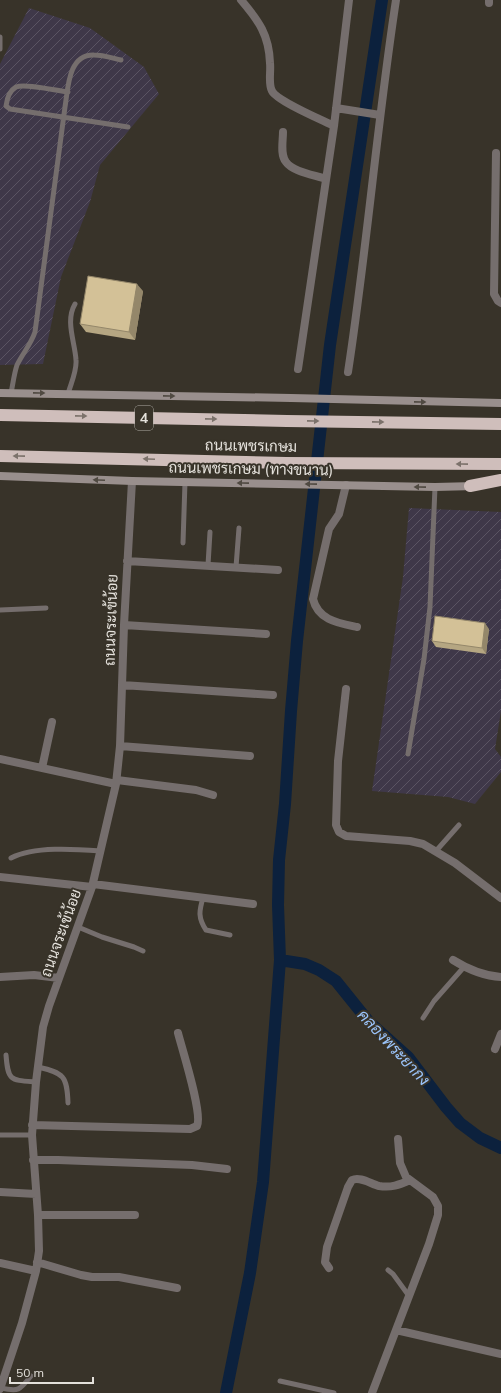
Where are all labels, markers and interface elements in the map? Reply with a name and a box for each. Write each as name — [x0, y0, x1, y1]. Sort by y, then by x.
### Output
one-way arrow — [33, 390, 46, 396]
one-way arrow — [163, 393, 176, 399]
one-way arrow — [414, 398, 426, 405]
road number: 4 — [135, 406, 153, 430]
one-way arrow — [75, 413, 87, 420]
one-way arrow — [205, 416, 217, 423]
one-way arrow — [307, 418, 319, 425]
one-way arrow — [372, 419, 385, 425]
street label: ถนนเพชรเกษม — [205, 435, 297, 456]
one-way arrow — [12, 453, 25, 459]
one-way arrow — [142, 456, 155, 462]
street label: ถนนเพชรเกษม (ทางขนาน) — [168, 458, 334, 479]
one-way arrow — [455, 461, 468, 467]
one-way arrow — [93, 476, 105, 483]
one-way arrow — [236, 480, 249, 486]
one-way arrow — [304, 481, 317, 487]
one-way arrow — [413, 484, 426, 490]
street label: ถนนจระเข้น้อย — [99, 574, 122, 666]
street label: ถนนจระเข้น้อย — [36, 886, 85, 979]
water label: คลองพระยากง — [354, 1005, 434, 1089]
scale bar — [10, 1359, 93, 1385]
text: 50 m — [16, 1365, 44, 1380]

